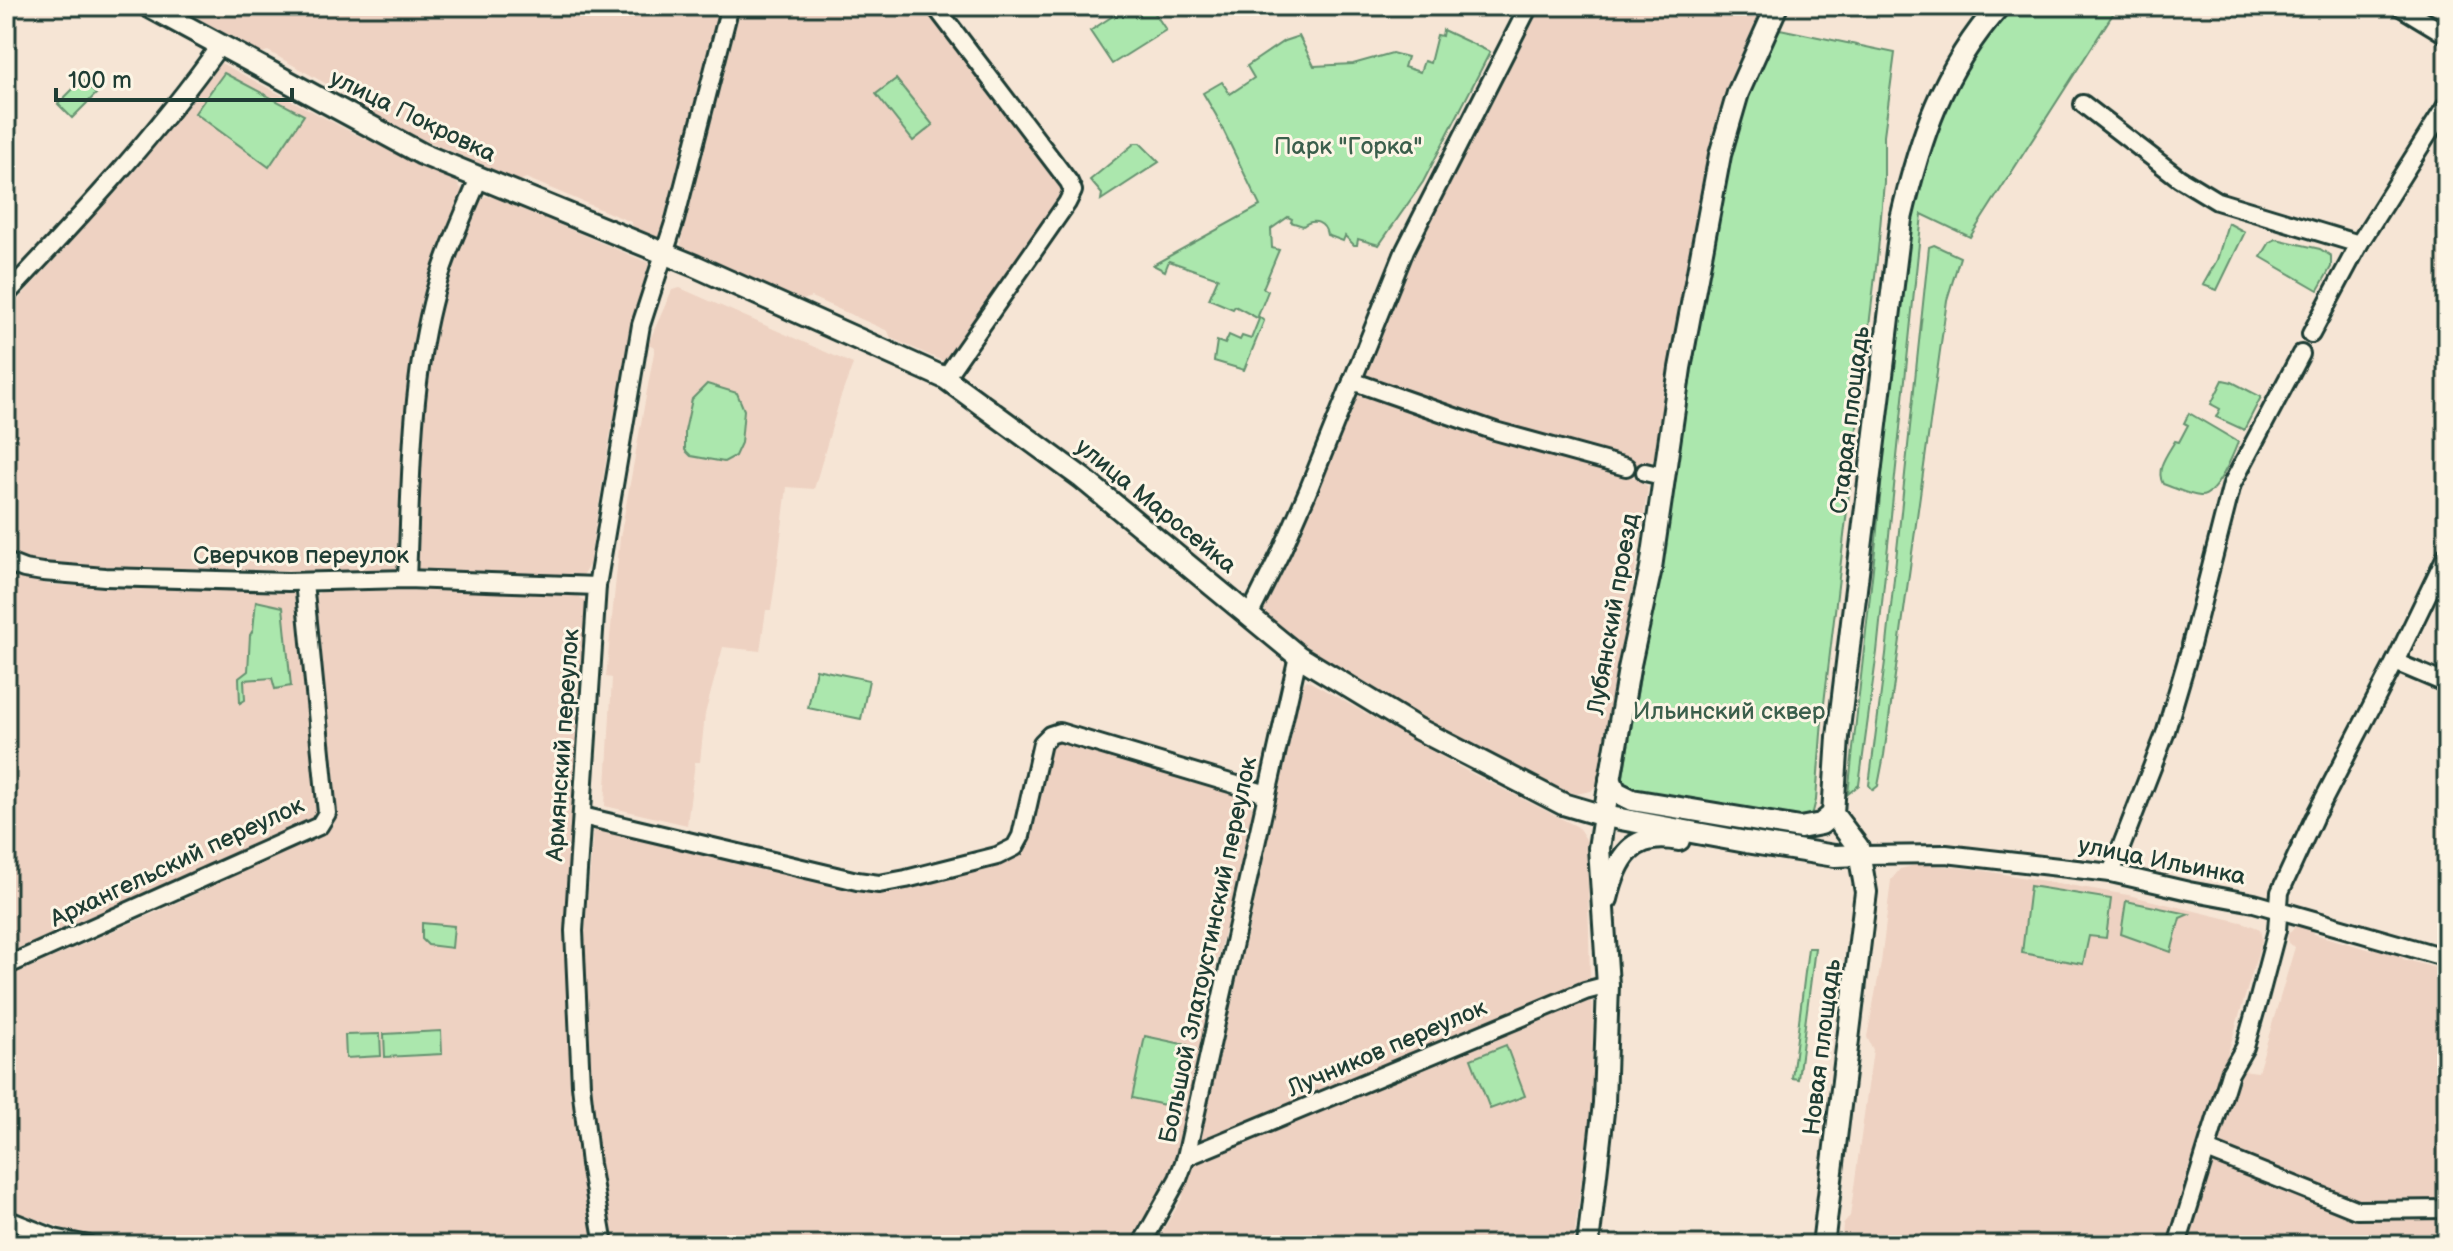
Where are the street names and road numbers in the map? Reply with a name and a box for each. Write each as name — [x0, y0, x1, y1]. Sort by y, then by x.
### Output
street label: улица Покровка — [325, 63, 501, 169]
street label: Старая площадь — [1824, 324, 1876, 516]
street label: улица Маросейка — [1070, 432, 1242, 580]
street label: Лубянский проезд — [1581, 511, 1645, 718]
street label: Сверчков переулок — [193, 541, 409, 570]
street label: Армянский переулок — [540, 628, 586, 863]
street label: Большой Златоустинский переулок — [1153, 754, 1263, 1146]
street label: Архангельский переулок — [45, 790, 309, 934]
street label: улица Ильинка — [2076, 831, 2248, 891]
street label: Новая площадь — [1797, 957, 1847, 1137]
street label: Лучников переулок — [1282, 993, 1491, 1104]

